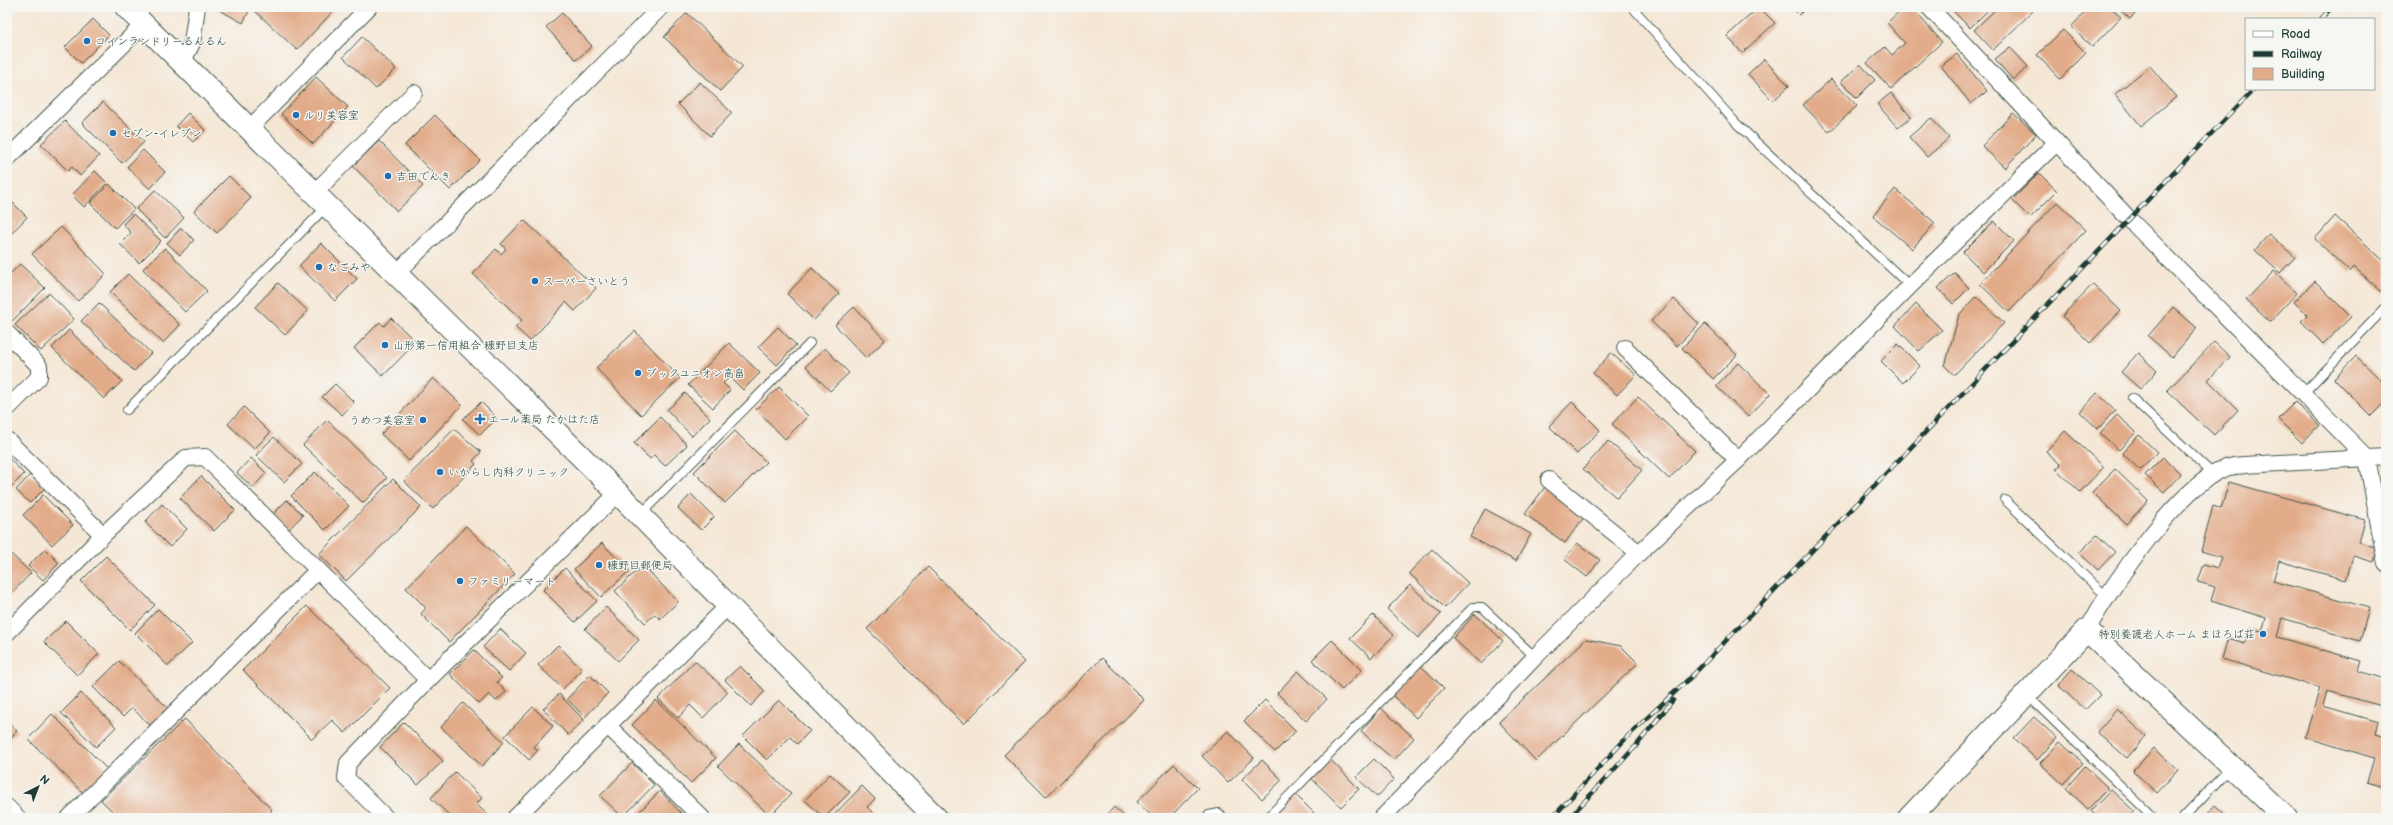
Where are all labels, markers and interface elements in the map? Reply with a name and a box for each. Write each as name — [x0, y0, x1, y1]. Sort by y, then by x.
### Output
legend — [2245, 18, 2375, 90]
text: Road — [2281, 27, 2310, 42]
place label: コインランドリーるんるん — [95, 35, 227, 48]
marker: コインランドリーるんるん — [82, 36, 92, 46]
text: Railway — [2281, 47, 2323, 62]
text: Building — [2281, 67, 2325, 82]
place label: ルリ美容室 — [304, 109, 359, 122]
marker: ルリ美容室 — [291, 110, 301, 120]
place label: セブン-イレブン — [121, 127, 202, 140]
marker: セブン-イレブン — [108, 128, 118, 138]
place label: 吉田でんき — [396, 170, 451, 183]
marker: 吉田でんき — [383, 171, 393, 181]
place label: なごみや — [327, 261, 371, 274]
marker: なごみや — [314, 262, 324, 272]
place label: スーパーさいとう — [543, 275, 630, 288]
marker: スーパーさいとう — [530, 276, 540, 286]
place label: 山形第一信用組合 糠野目支店 — [393, 339, 539, 352]
marker: 山形第一信用組合 糠野目支店 — [380, 340, 390, 350]
place label: ブックユニオン高畠 — [646, 367, 745, 380]
marker: ブックユニオン高畠 — [633, 368, 643, 378]
place label: エール薬局 たかはた店 — [488, 413, 600, 426]
place label: うめつ美容室 — [349, 414, 415, 427]
marker: エール薬局 たかはた店 — [475, 414, 485, 424]
marker: うめつ美容室 — [418, 415, 428, 425]
place label: いからし内科クリニック — [448, 466, 569, 479]
marker: いからし内科クリニック — [435, 467, 445, 477]
place label: 糠野目郵便局 — [607, 559, 673, 572]
marker: 糠野目郵便局 — [594, 560, 604, 570]
place label: ファミリーマート — [468, 575, 556, 588]
marker: ファミリーマート — [455, 576, 465, 586]
place label: 特別養護老人ホーム まほろば荘 — [2098, 628, 2255, 641]
marker: 特別養護老人ホーム まほろば荘 — [2258, 629, 2268, 639]
north arrow — [18, 767, 58, 807]
text: N — [37, 772, 52, 788]

